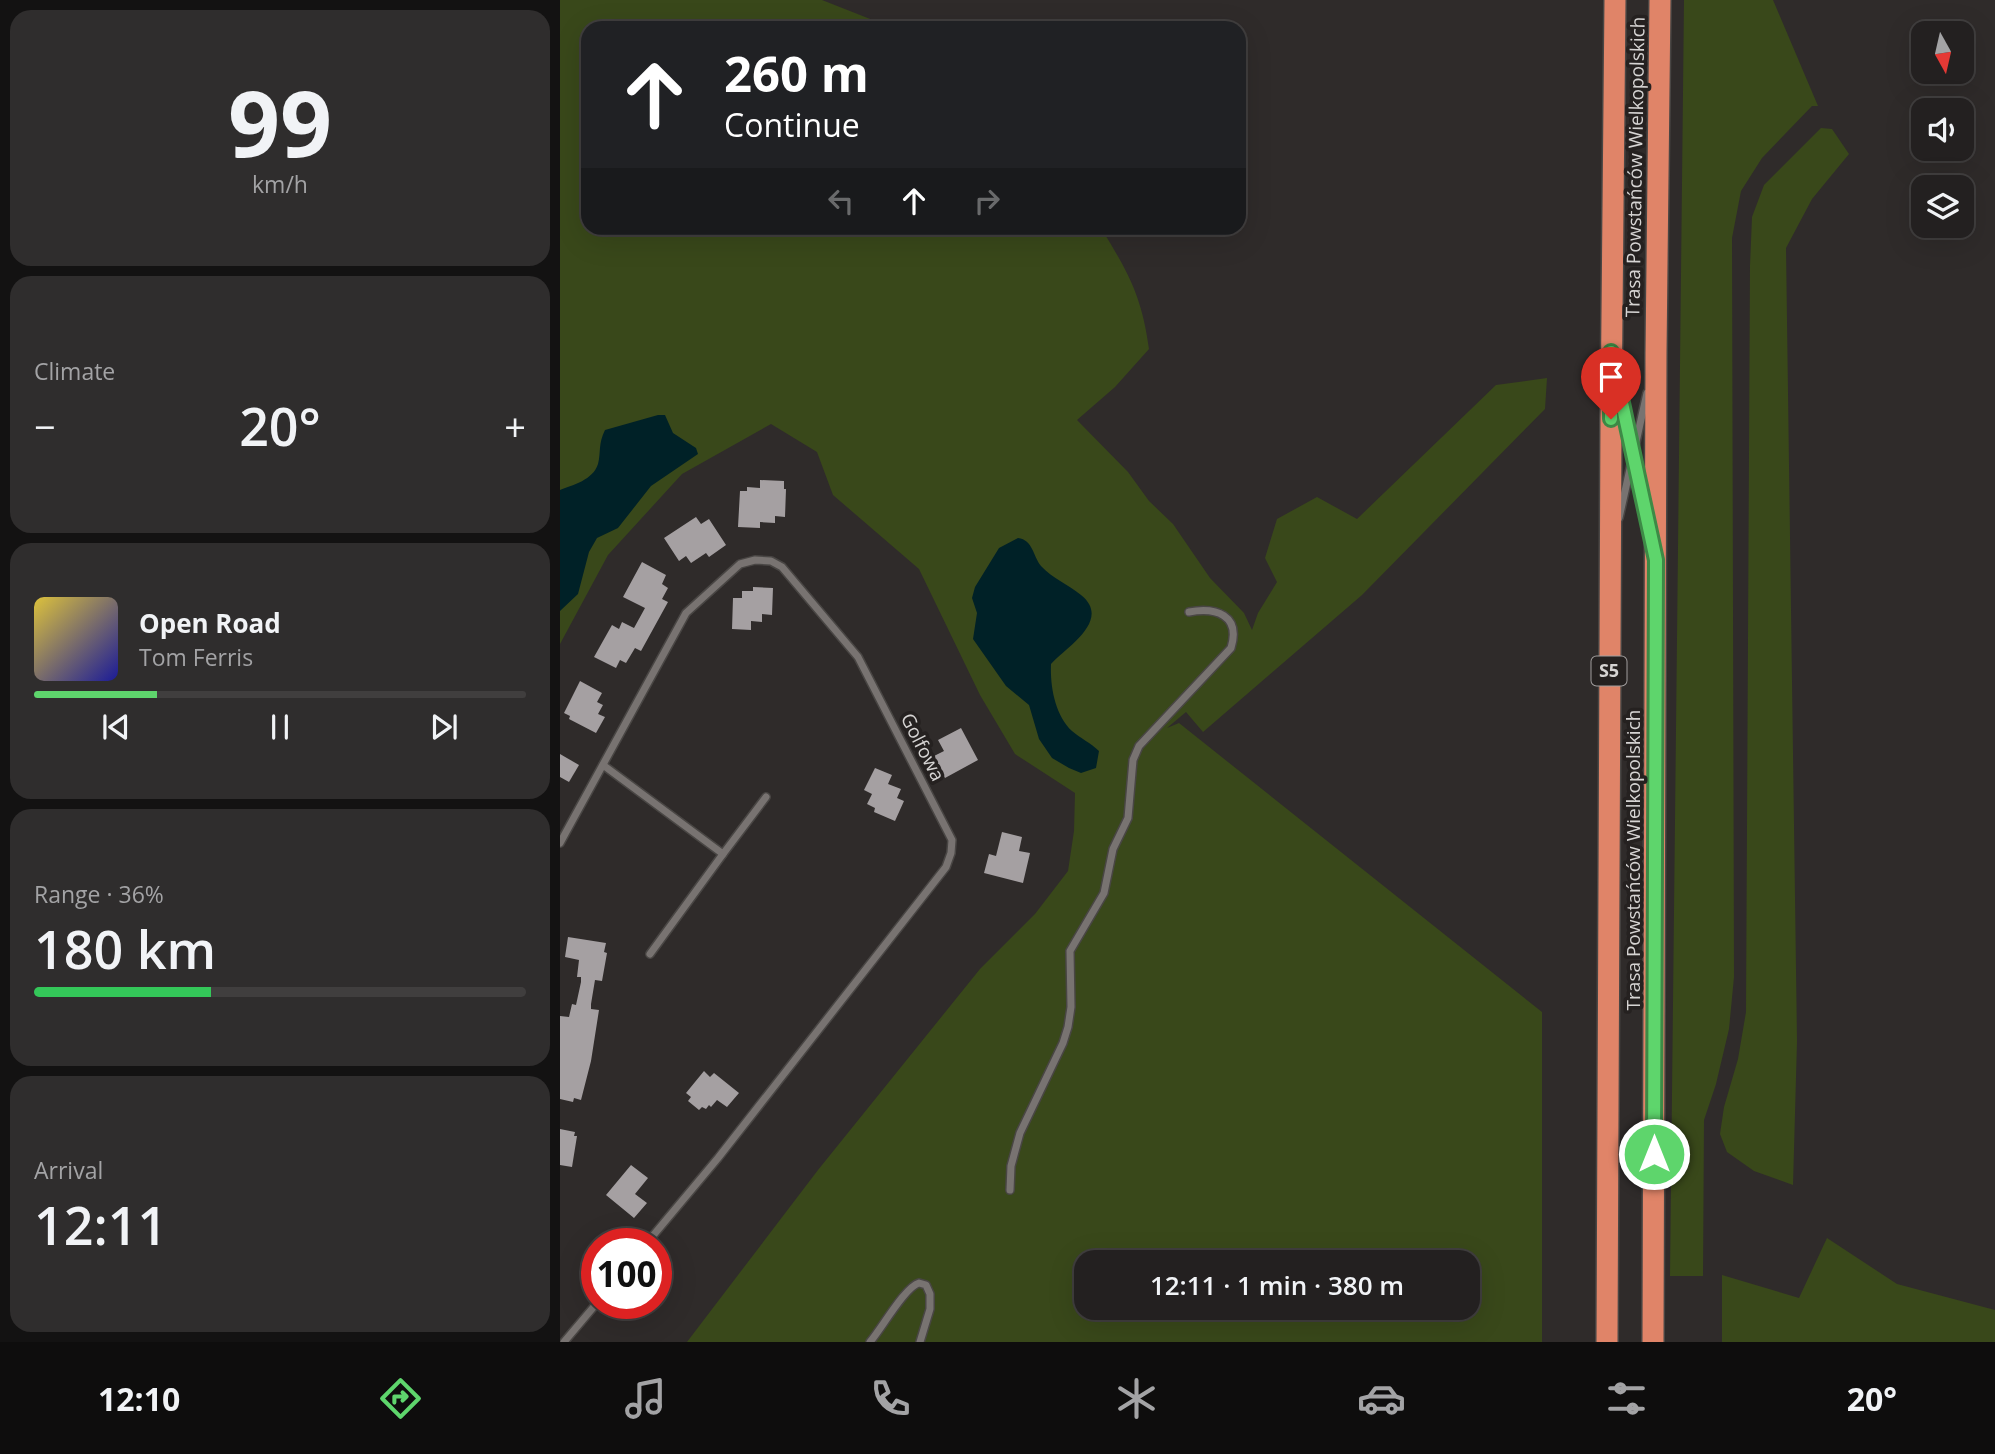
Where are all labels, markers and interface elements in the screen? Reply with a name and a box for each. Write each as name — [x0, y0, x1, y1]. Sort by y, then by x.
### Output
street label: Trasa Powstańców Wielkopolskich — [1619, 16, 1651, 318]
north arrow — [1911, 21, 1974, 84]
map controls — [1911, 21, 1974, 238]
text: 260 m — [724, 40, 869, 106]
icon: ahead — [609, 49, 700, 140]
text: 99 — [228, 60, 332, 184]
button: sound — [1911, 98, 1974, 161]
text: Continue — [724, 103, 860, 146]
text: km/h — [252, 168, 308, 200]
button: layers — [1911, 175, 1974, 238]
icon: left — [822, 182, 860, 220]
icon: ahead — [895, 182, 933, 220]
icon: right — [968, 182, 1006, 220]
pin — [1581, 347, 1641, 419]
text: Climate — [34, 355, 115, 387]
icon: arrive — [1592, 358, 1630, 396]
text: 20° — [239, 390, 321, 461]
text: − — [34, 400, 56, 452]
text: + — [504, 400, 526, 452]
text: Open Road — [139, 605, 281, 641]
text: Tom Ferris — [139, 641, 253, 673]
road number: S5 — [1592, 656, 1626, 686]
icon: previous — [97, 708, 135, 746]
icon: pause — [261, 708, 299, 746]
icon: next — [425, 708, 463, 746]
street label: Golfowa — [895, 709, 951, 785]
street label: Trasa Powstańców Wielkopolskich — [1620, 710, 1646, 1010]
text: Range · 36% — [34, 878, 164, 910]
text: 180 km — [34, 913, 216, 984]
position arrow — [1617, 1117, 1691, 1191]
text: Arrival — [34, 1154, 103, 1186]
text: 12:11 — [34, 1189, 167, 1260]
speed limit sign: 100 — [581, 1228, 672, 1319]
text: 12:11 · 1 min · 380 m — [1150, 1267, 1404, 1303]
icon: directions — [376, 1374, 425, 1423]
icon: music — [621, 1374, 670, 1423]
icon: phone — [866, 1374, 915, 1423]
icon: climate — [1112, 1374, 1161, 1423]
icon: car — [1357, 1374, 1406, 1423]
icon: filters — [1602, 1374, 1651, 1423]
text: 12:10 — [98, 1377, 180, 1420]
text: 20° — [1847, 1377, 1897, 1420]

